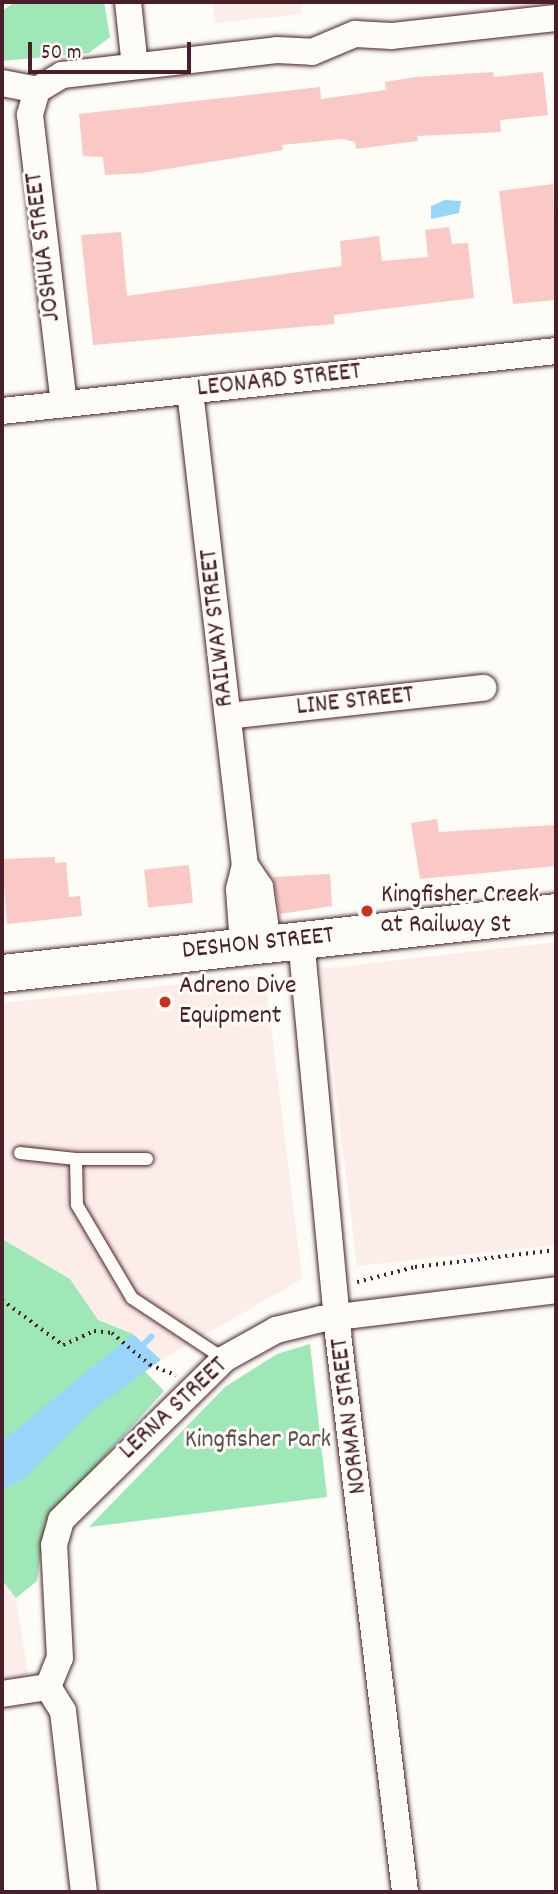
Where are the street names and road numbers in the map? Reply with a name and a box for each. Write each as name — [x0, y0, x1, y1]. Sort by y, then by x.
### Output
street label: JOSHUA STREET — [19, 170, 69, 324]
street label: LEONARD STREET — [195, 357, 363, 405]
street label: RAILWAY STREET — [194, 547, 242, 709]
street label: LINE STREET — [295, 680, 415, 724]
street label: DESHON STREET — [181, 921, 335, 967]
street label: NORMAN STREET — [325, 1336, 375, 1496]
street label: LERNA STREET — [113, 1351, 235, 1467]

